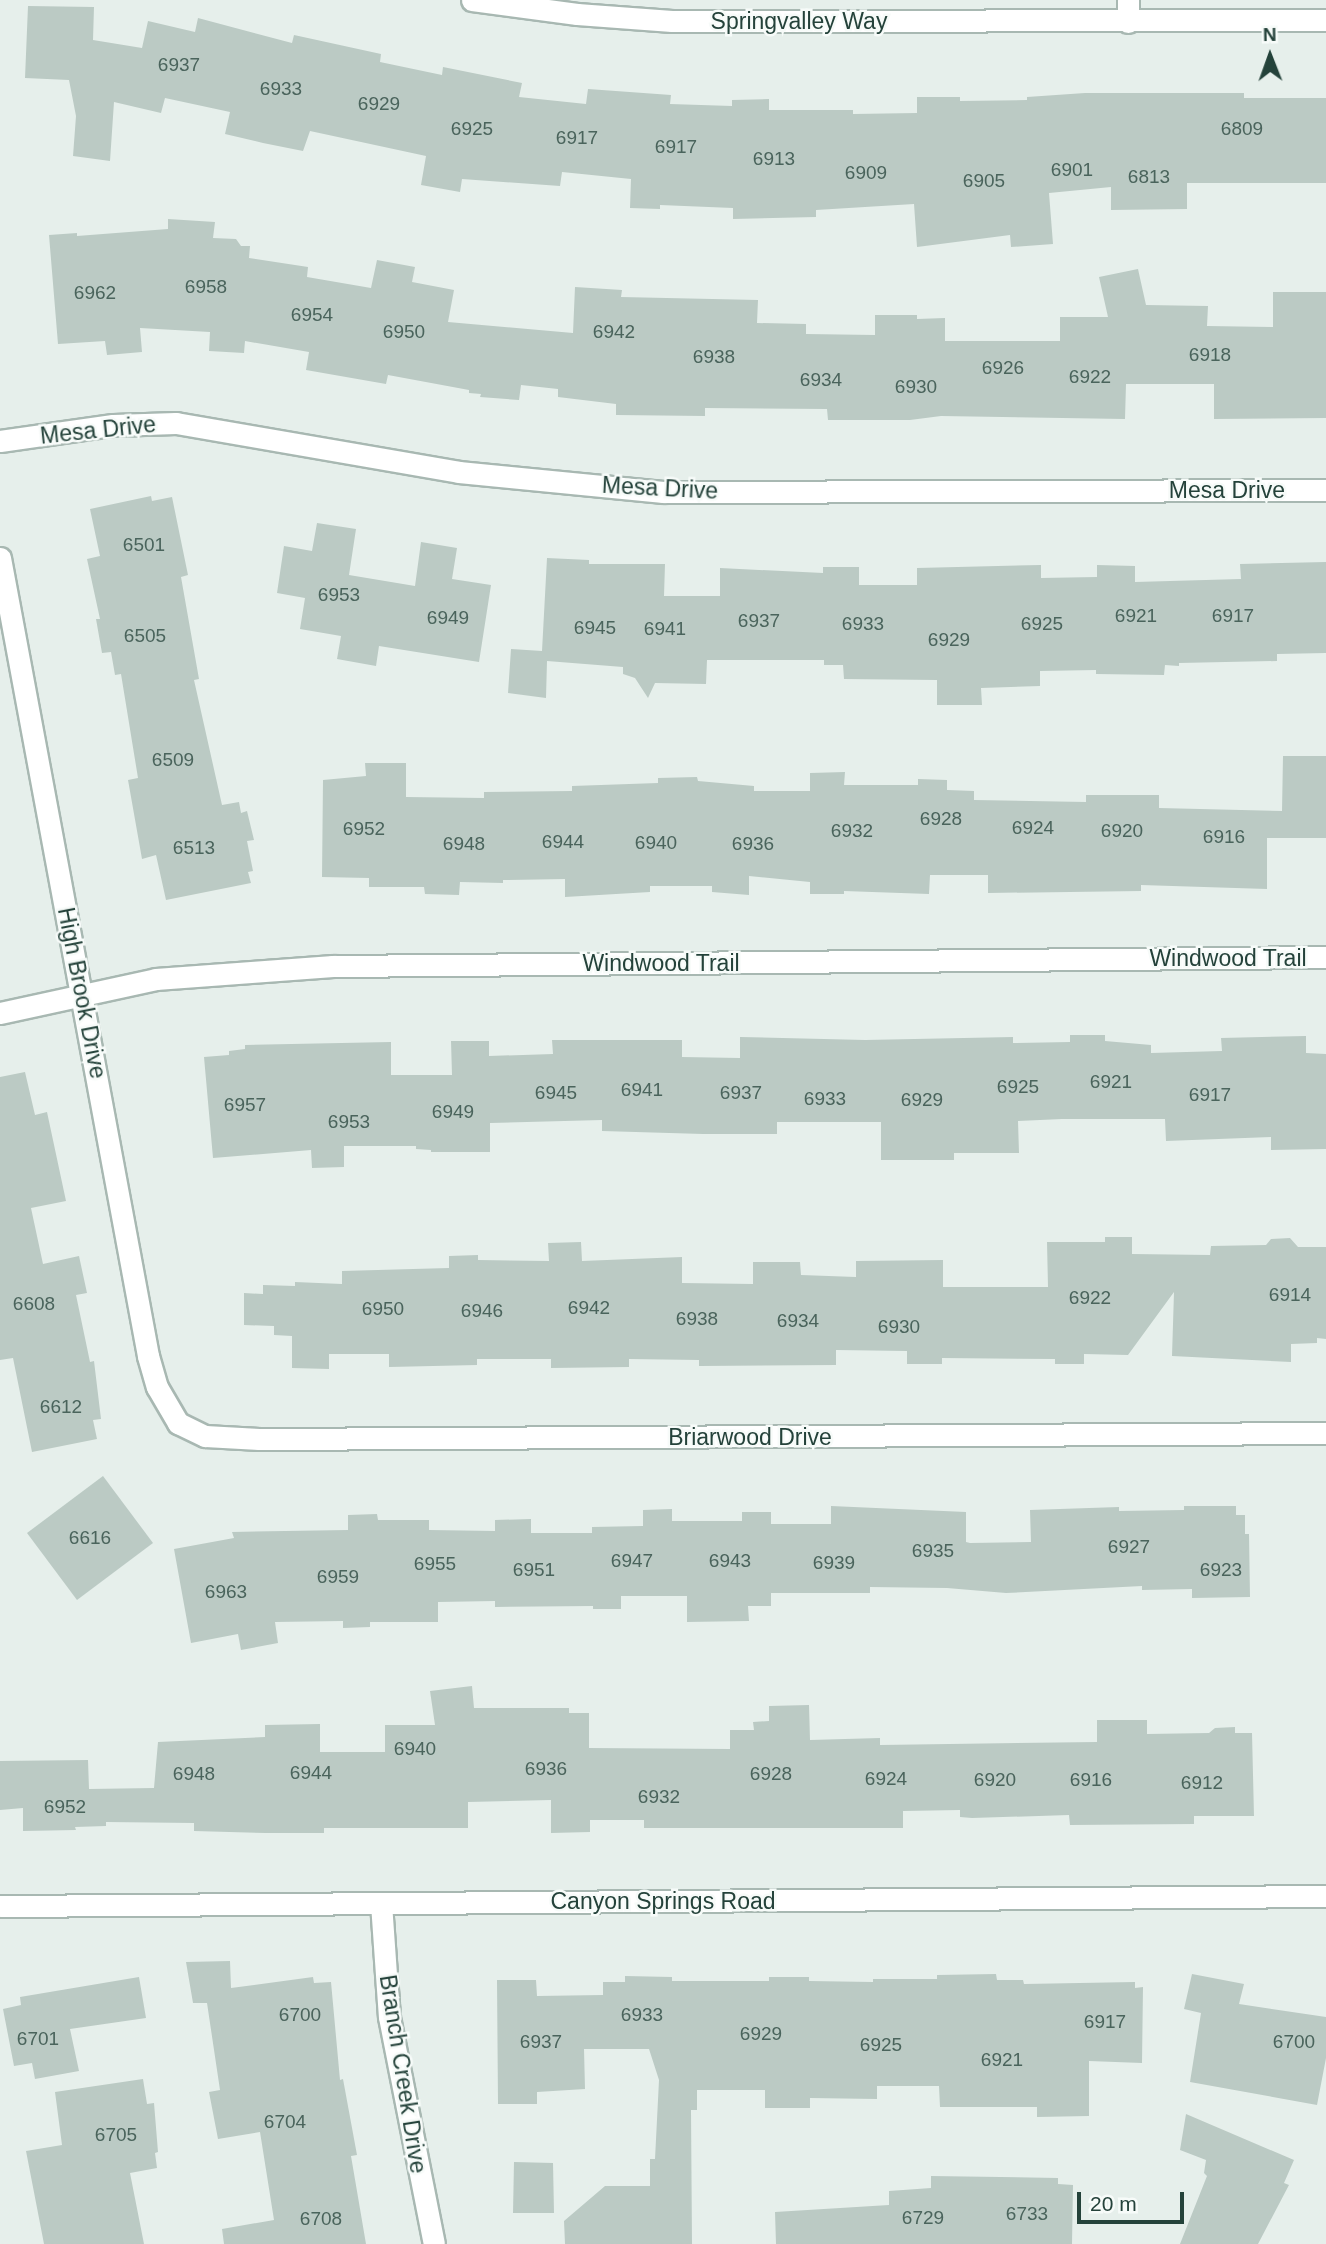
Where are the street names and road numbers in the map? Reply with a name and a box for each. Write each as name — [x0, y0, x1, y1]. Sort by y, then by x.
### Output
street label: Springvalley Way — [711, 7, 887, 35]
street label: Mesa Drive — [39, 410, 157, 450]
street label: Mesa Drive — [601, 471, 719, 505]
street label: Mesa Drive — [1169, 476, 1285, 504]
street label: High Brook Drive — [52, 905, 112, 1081]
street label: Windwood Trail — [1149, 944, 1307, 972]
street label: Windwood Trail — [582, 949, 740, 977]
street label: Briarwood Drive — [668, 1423, 832, 1451]
street label: Canyon Springs Road — [550, 1887, 776, 1915]
street label: Branch Creek Drive — [374, 1973, 432, 2175]

